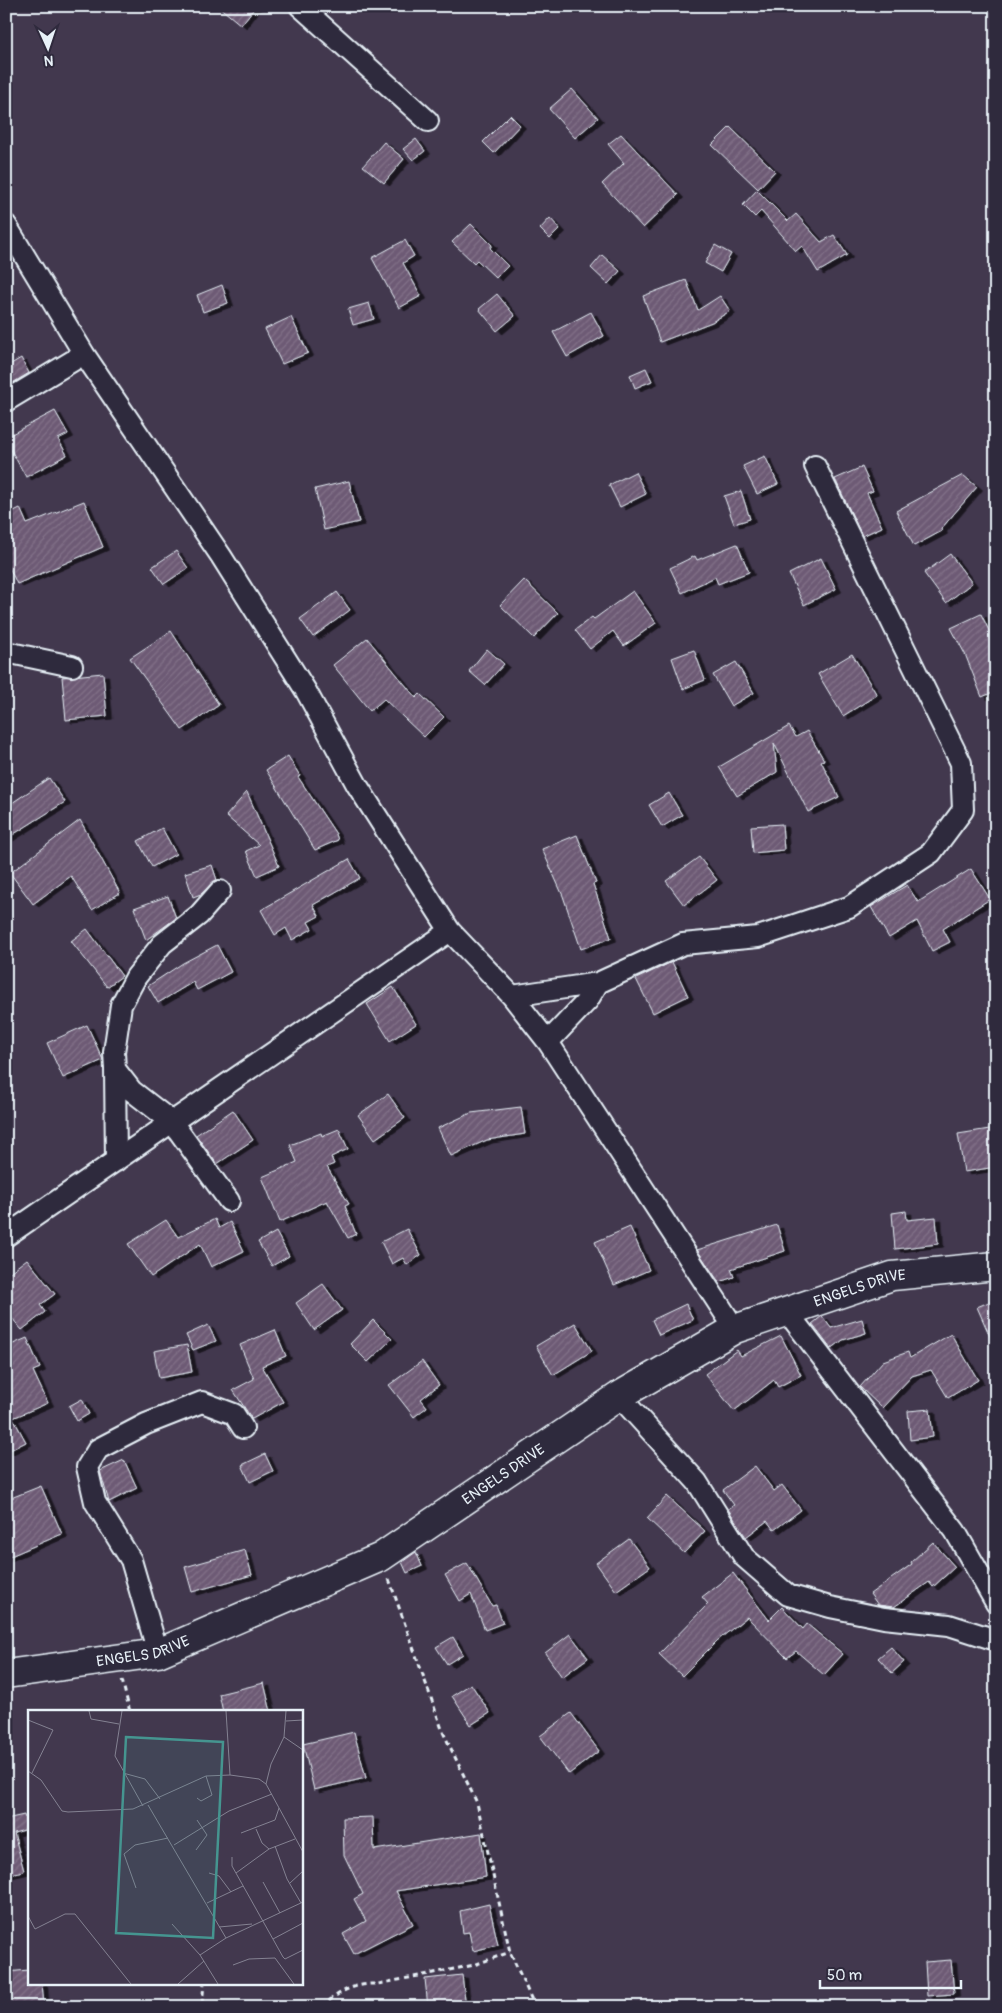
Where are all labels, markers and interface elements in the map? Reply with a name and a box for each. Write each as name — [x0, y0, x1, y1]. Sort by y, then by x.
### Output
north arrow — [22, 22, 72, 72]
text: N — [43, 52, 54, 69]
street label: ENGELS DRIVE — [811, 1266, 907, 1312]
street label: ENGELS DRIVE — [459, 1440, 549, 1509]
street label: ENGELS DRIVE — [95, 1631, 193, 1671]
inset map — [28, 1710, 302, 1986]
scale bar — [820, 1958, 961, 1990]
text: 50 m — [827, 1966, 862, 1985]

